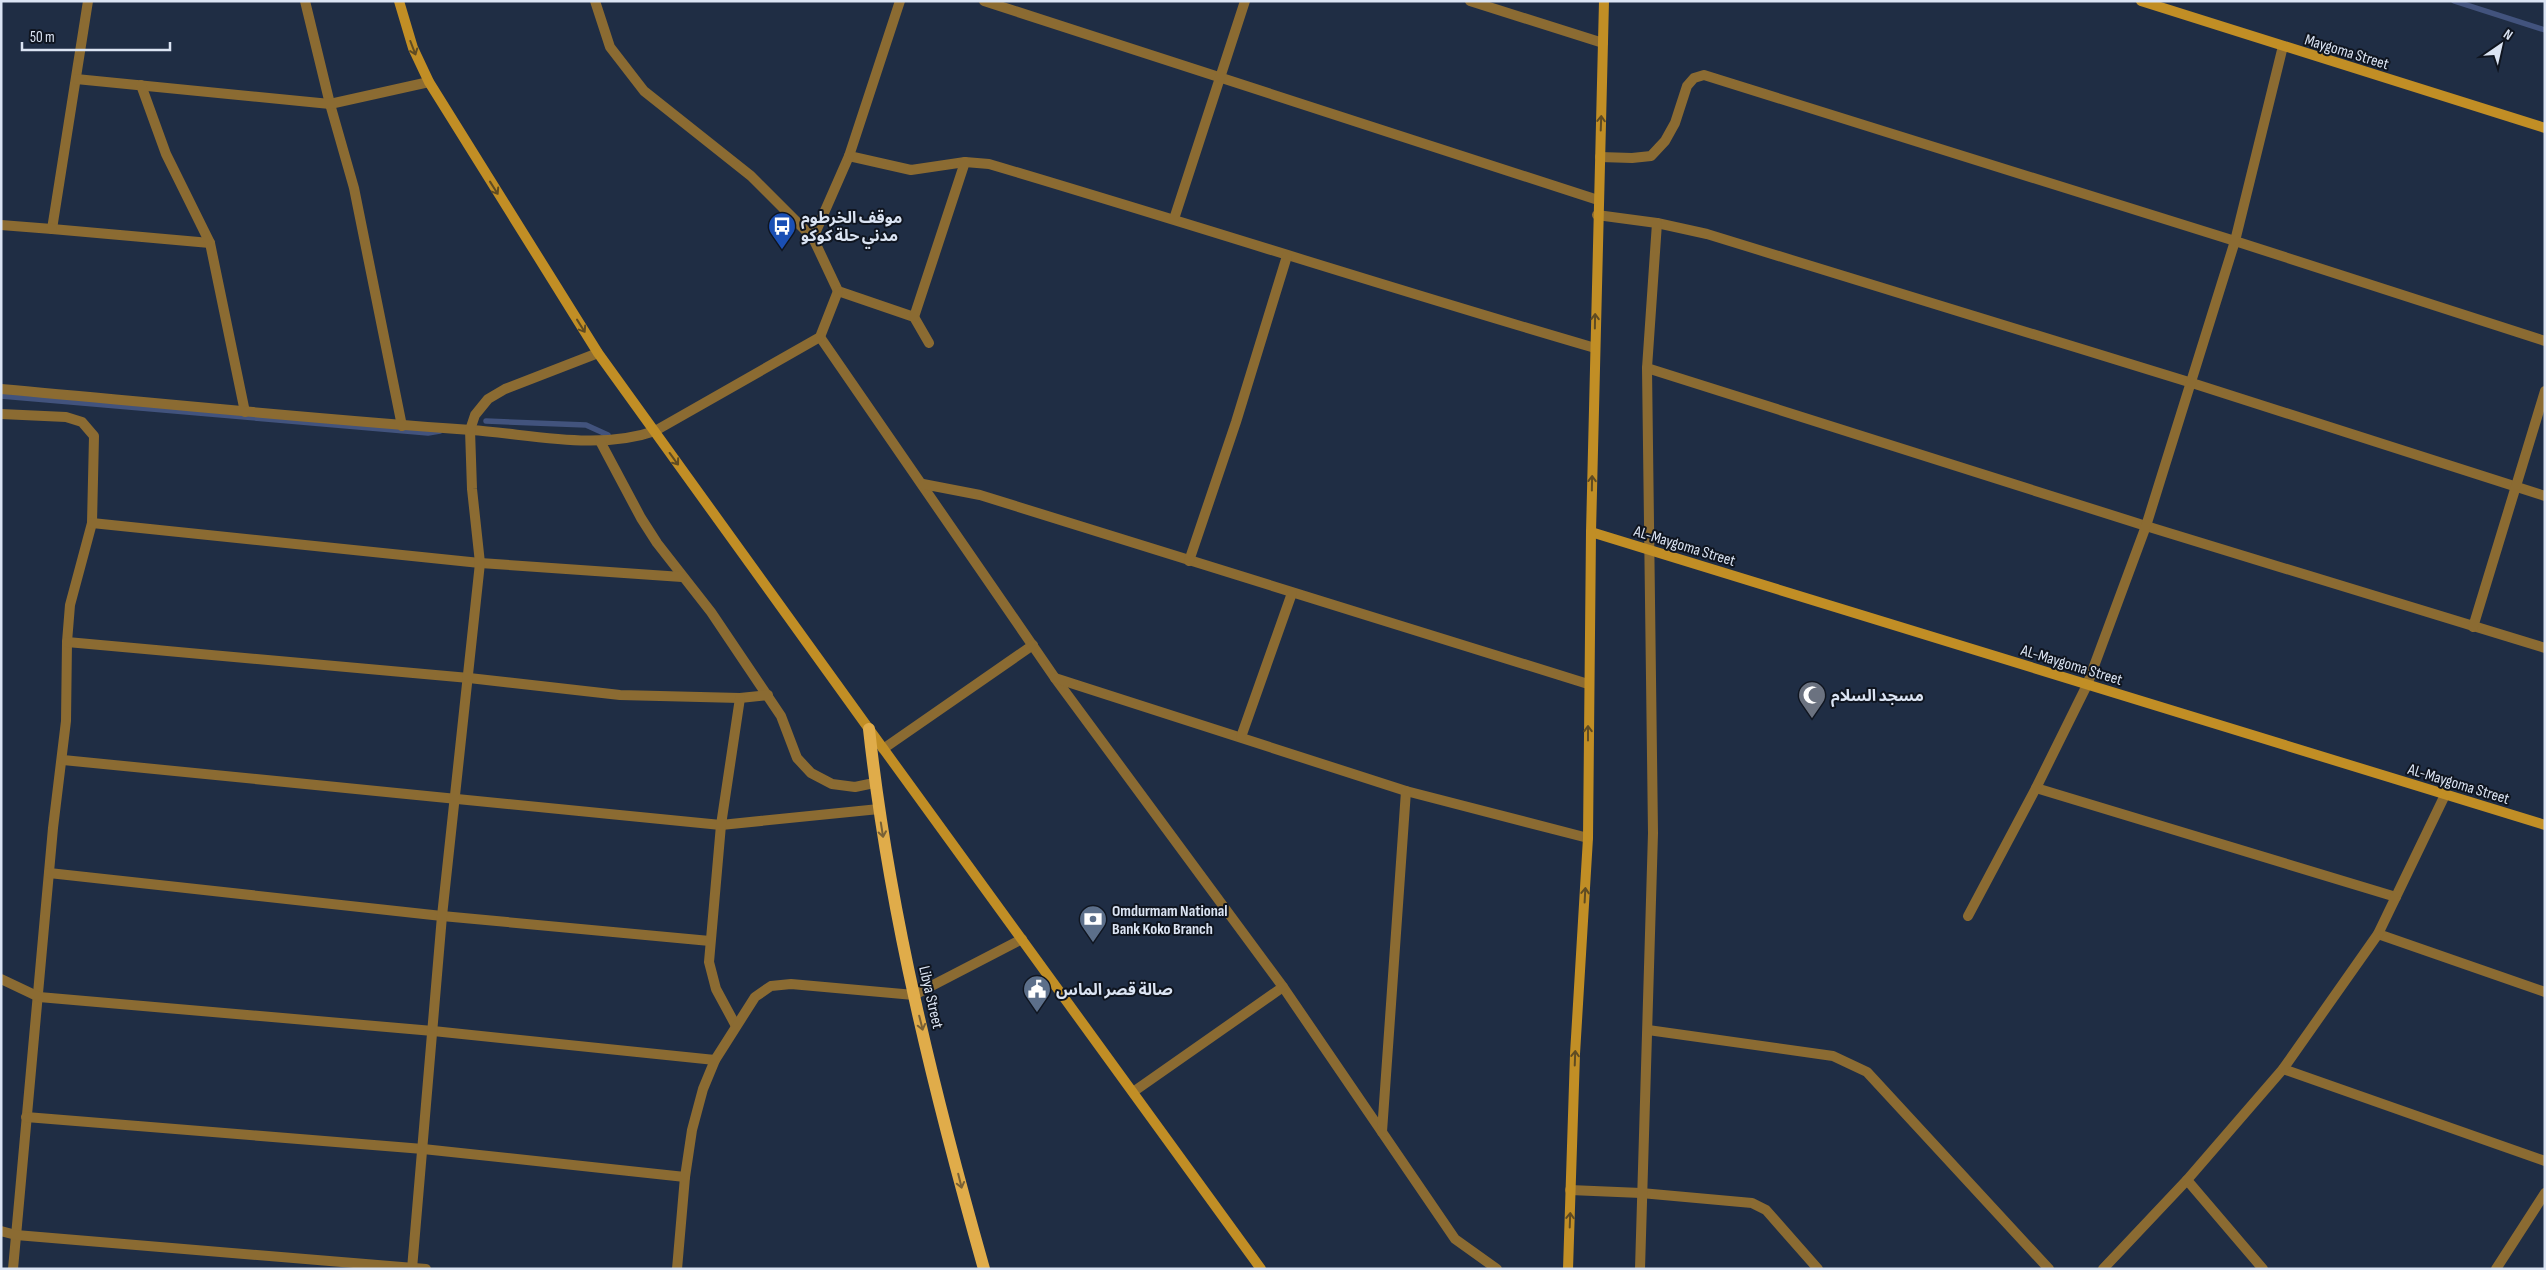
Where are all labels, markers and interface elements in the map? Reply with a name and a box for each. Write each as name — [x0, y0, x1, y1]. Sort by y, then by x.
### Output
scale bar — [22, 20, 170, 52]
north arrow — [2476, 20, 2526, 70]
text: N — [2500, 25, 2516, 44]
text: 50 m — [30, 28, 55, 47]
street label: Maygoma Street — [2302, 31, 2391, 74]
one-way arrow — [409, 40, 418, 55]
one-way arrow — [1596, 116, 1605, 132]
one-way arrow — [490, 181, 500, 195]
place label: موقف الخرطوم مدني حلة كوكو — [801, 209, 902, 249]
bus stop icon: موقف الخرطوم مدني حلة كوكو — [767, 211, 797, 250]
one-way arrow — [1590, 313, 1600, 329]
one-way arrow — [576, 318, 586, 332]
one-way arrow — [669, 452, 679, 466]
one-way arrow — [1587, 475, 1597, 492]
street label: AL-Maygoma Street — [1631, 522, 1738, 571]
street label: AL-Maygoma Street — [2018, 641, 2125, 690]
mosque icon: مسجد السلام — [1797, 680, 1827, 719]
place label: مسجد السلام — [1831, 687, 1924, 707]
one-way arrow — [1583, 725, 1593, 742]
street label: AL-Maygoma Street — [2405, 760, 2512, 809]
one-way arrow — [877, 821, 887, 837]
one-way arrow — [1580, 888, 1589, 904]
place label: Omdurmam National Bank Koko Branch — [1112, 902, 1228, 939]
bank icon: Omdurmam National Bank Koko Branch — [1078, 904, 1108, 943]
street label: Libya Street — [914, 964, 947, 1031]
public building icon: صالة قصر الماس — [1022, 974, 1052, 1013]
place label: صالة قصر الماس — [1056, 981, 1173, 1000]
one-way arrow — [917, 1015, 926, 1031]
one-way arrow — [1571, 1050, 1580, 1066]
one-way arrow — [956, 1173, 965, 1189]
one-way arrow — [1565, 1212, 1574, 1228]

